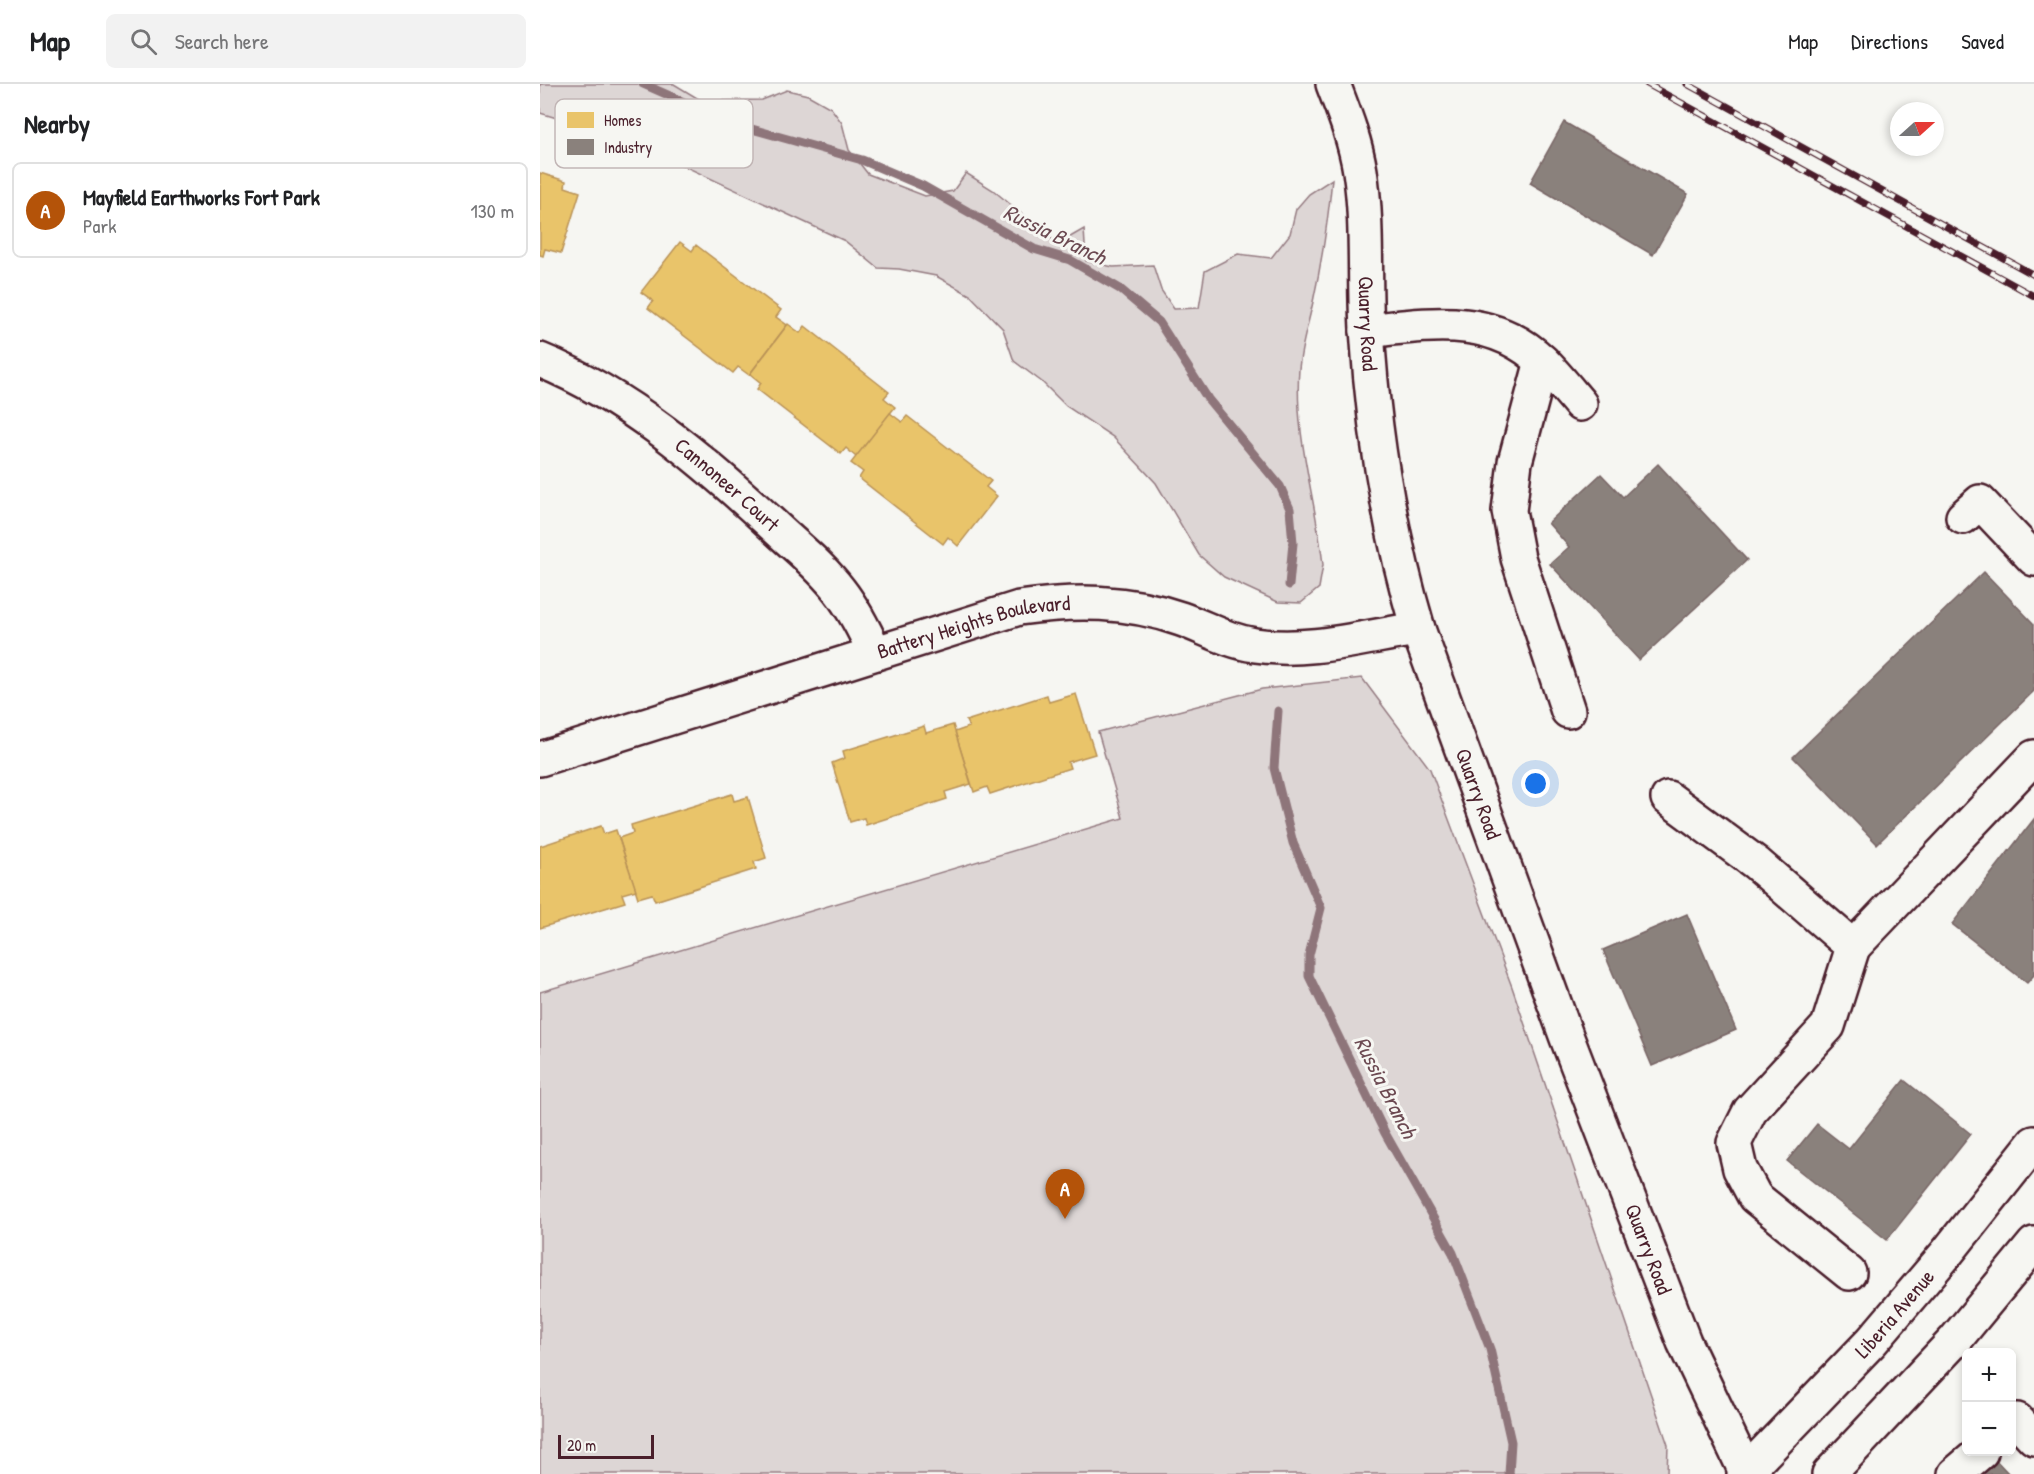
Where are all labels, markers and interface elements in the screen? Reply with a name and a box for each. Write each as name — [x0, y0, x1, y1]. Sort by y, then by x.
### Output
search box — [106, 14, 526, 68]
text: Map — [30, 22, 70, 60]
icon: search — [127, 25, 160, 58]
text: Search here — [175, 26, 269, 56]
text: Map — [1788, 27, 1818, 56]
text: Directions — [1851, 27, 1928, 56]
text: Saved — [1961, 27, 2004, 56]
legend — [555, 99, 753, 168]
north arrow — [1890, 102, 1944, 156]
text: Nearby — [24, 106, 90, 141]
text: Homes — [604, 109, 641, 131]
text: Industry — [604, 136, 652, 158]
text: Mayfield Earthworks Fort Park — [83, 182, 320, 212]
water label: Russia Branch — [999, 196, 1113, 272]
text: A — [41, 197, 50, 224]
text: 130 m — [471, 197, 514, 224]
text: Park — [83, 212, 116, 239]
street label: Quarry Road — [1352, 276, 1385, 372]
street label: Cannoneer Court — [669, 431, 787, 539]
street label: Battery Heights Boulevard — [873, 588, 1071, 666]
street label: Quarry Road — [1449, 744, 1508, 843]
your location — [1521, 769, 1550, 798]
water label: Russia Branch — [1348, 1031, 1425, 1145]
pin: A — [1046, 1170, 1084, 1219]
street label: Quarry Road — [1618, 1200, 1679, 1298]
street label: Liberia Avenue — [1848, 1263, 1941, 1364]
map controls — [1962, 1348, 2016, 1456]
button: + — [1962, 1348, 2016, 1402]
button: − — [1962, 1402, 2016, 1456]
scale bar — [558, 1432, 654, 1460]
text: 20 m — [567, 1434, 596, 1456]

